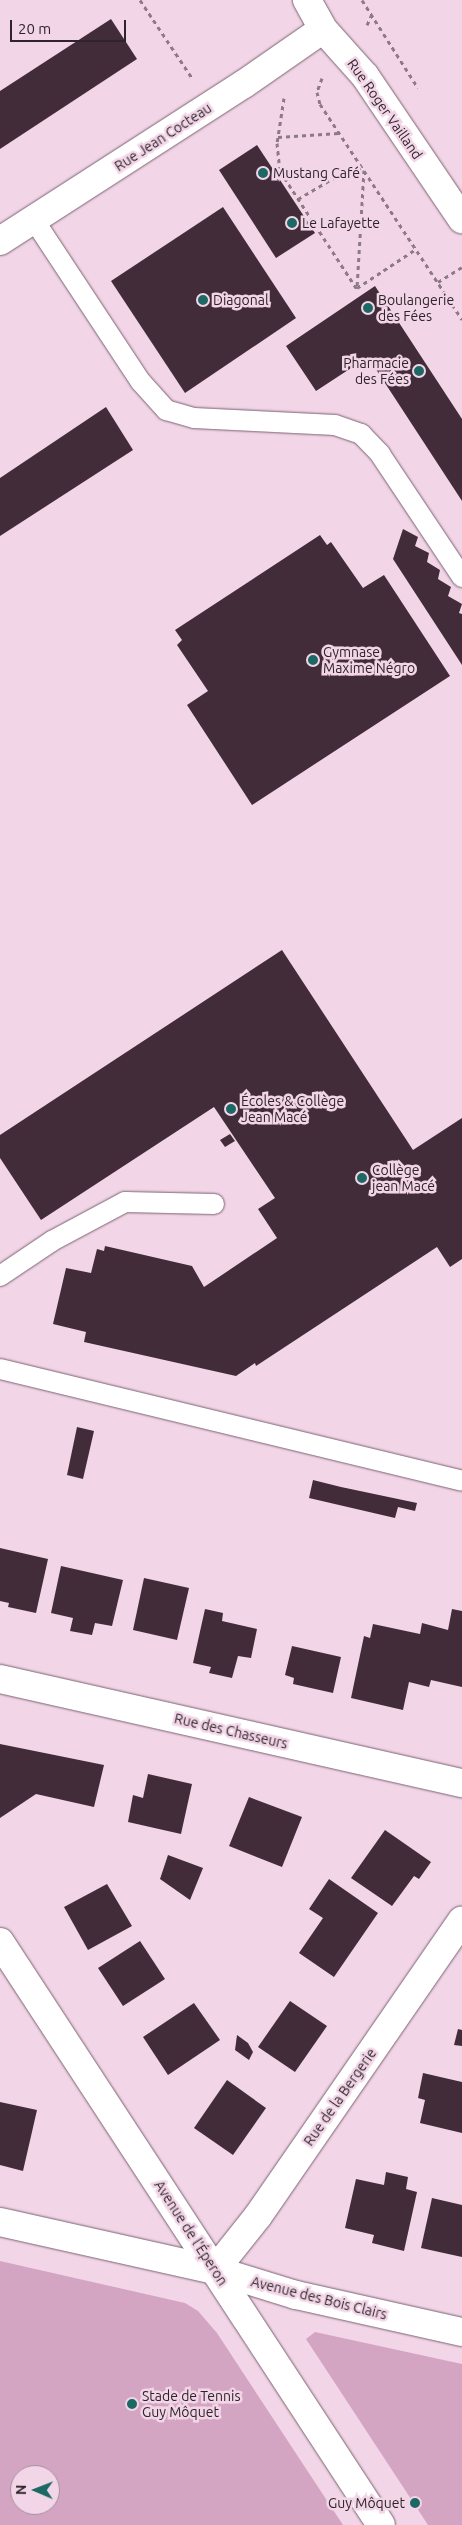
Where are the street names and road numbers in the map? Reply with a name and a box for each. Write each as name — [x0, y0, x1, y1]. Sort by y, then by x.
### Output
street label: Rue Roger Vailland — [344, 56, 426, 162]
street label: Rue Jean Cocteau — [111, 99, 215, 175]
street label: Rue des Chasseurs — [173, 1710, 289, 1752]
street label: Rue de la Bergerie — [300, 2045, 380, 2149]
street label: Avenue de l'Éperon — [151, 2177, 231, 2289]
street label: Avenue des Bois Clairs — [249, 2273, 389, 2323]

